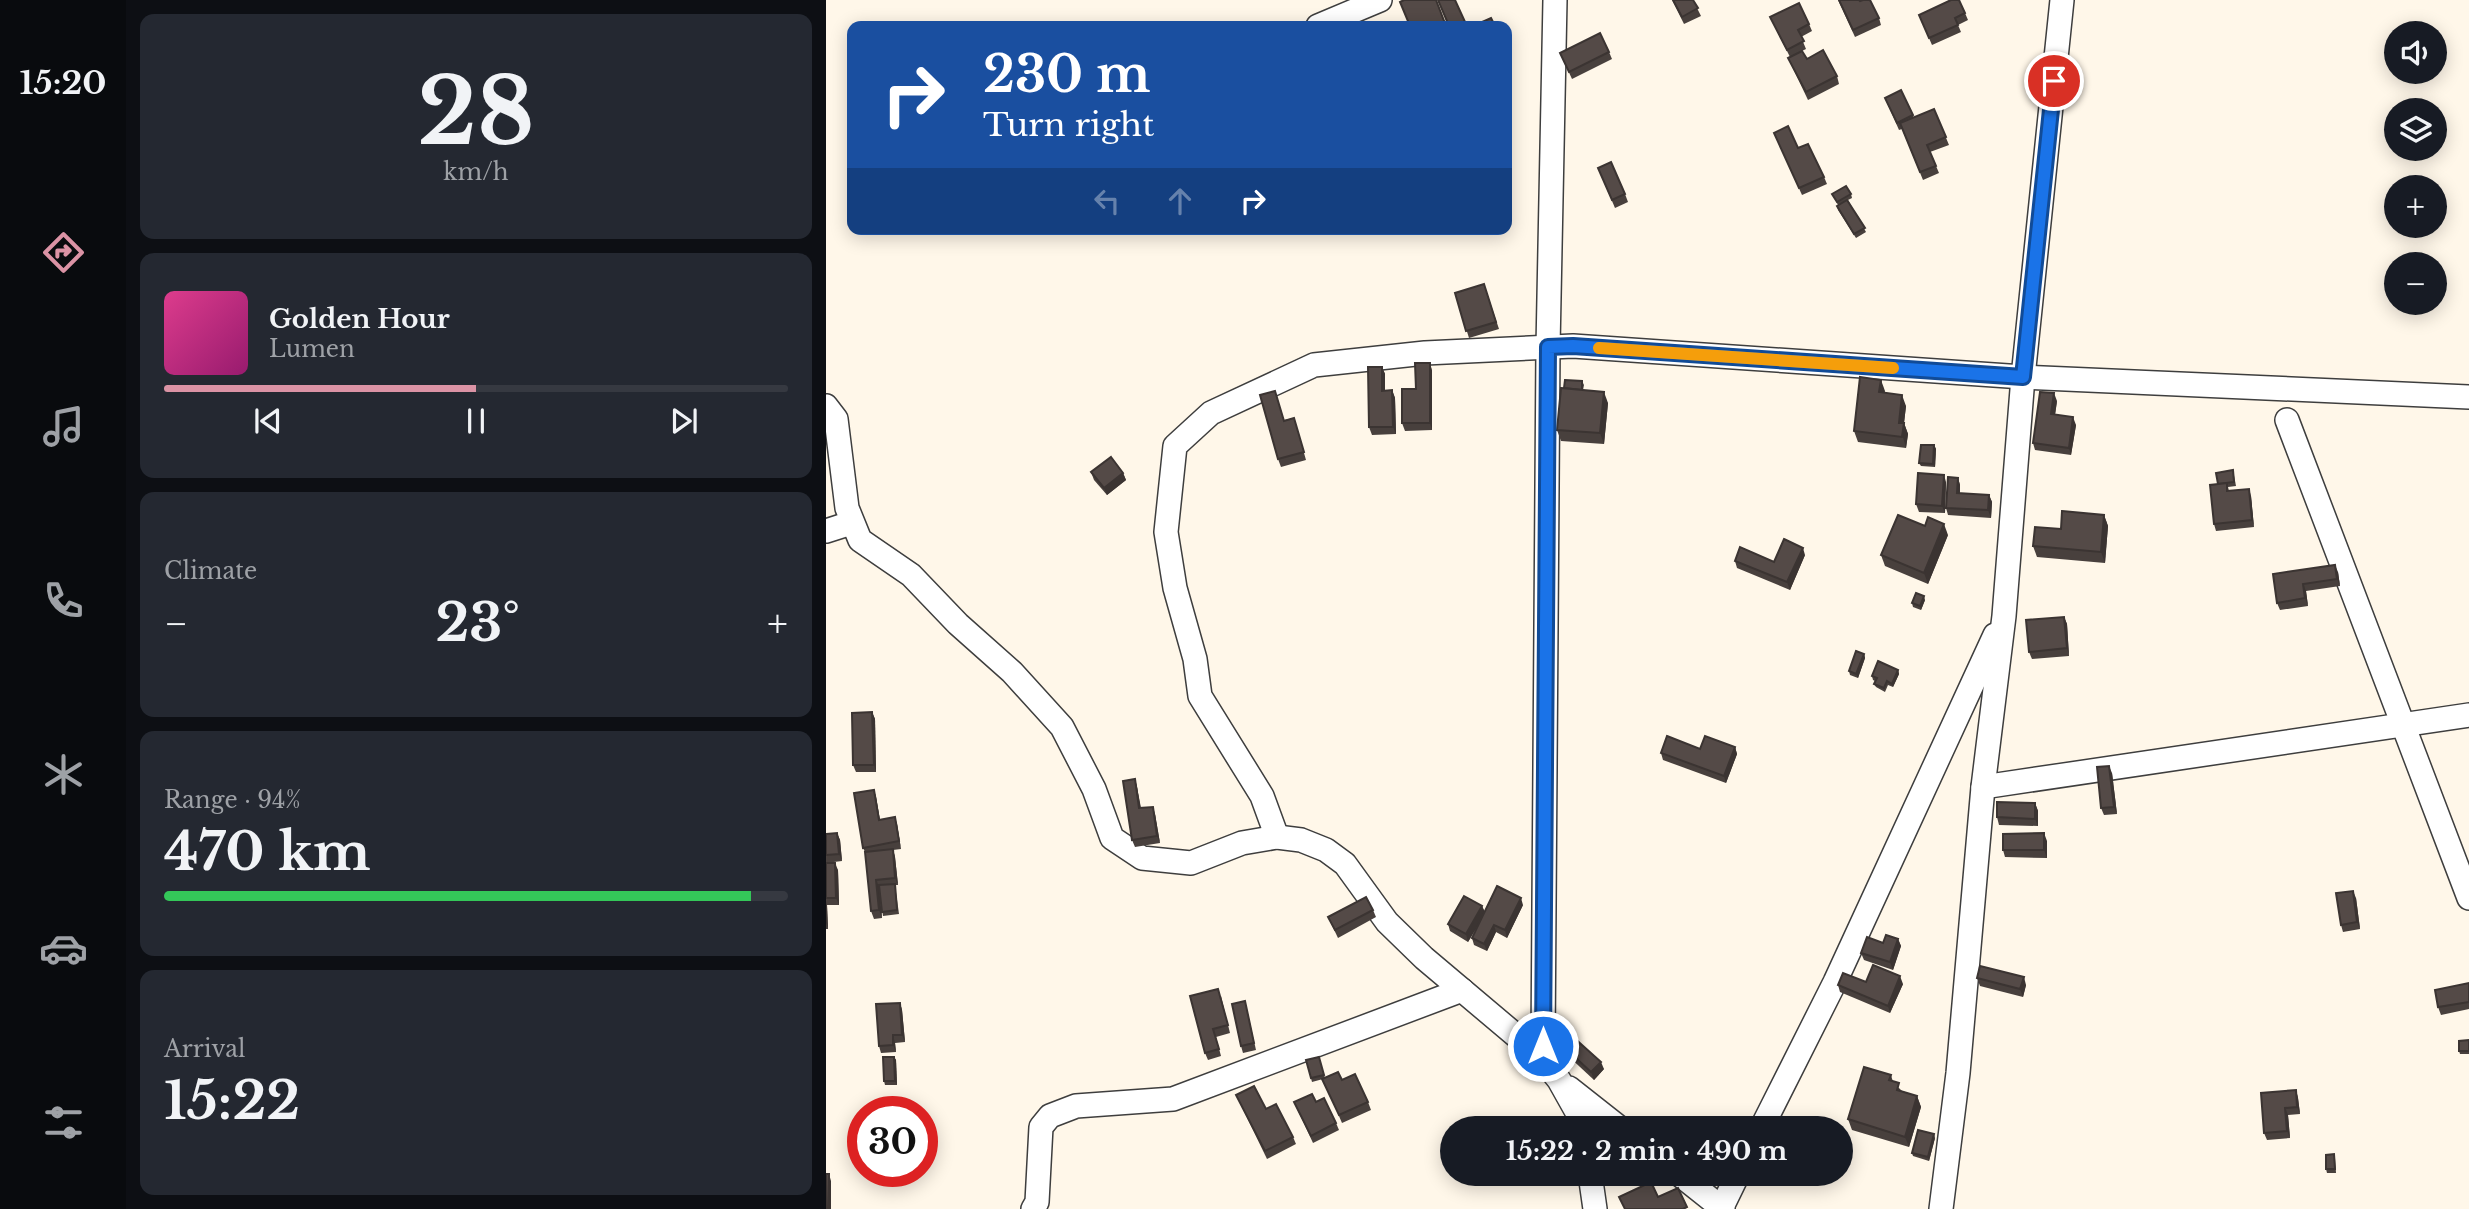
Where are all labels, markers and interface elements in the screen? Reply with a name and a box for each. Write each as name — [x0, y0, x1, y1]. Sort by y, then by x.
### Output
map controls — [2384, 21, 2447, 315]
button: sound — [2384, 21, 2447, 84]
text: 230 m — [983, 44, 1150, 105]
icon: right — [868, 49, 959, 140]
pin — [2024, 51, 2084, 111]
text: 28 — [417, 56, 535, 169]
icon: arrive — [2035, 62, 2073, 100]
text: 15:20 — [19, 63, 107, 103]
button: layers — [2384, 98, 2447, 161]
text: Turn right — [983, 105, 1154, 145]
text: km/h — [443, 158, 509, 186]
button: + — [2384, 175, 2447, 238]
icon: left — [1088, 182, 1126, 220]
icon: ahead — [1161, 182, 1199, 220]
icon: right — [1234, 182, 1272, 220]
icon: directions — [39, 228, 88, 277]
button: − — [2384, 252, 2447, 315]
text: Golden Hour — [269, 303, 450, 335]
text: Lumen — [269, 335, 355, 363]
icon: music — [39, 402, 88, 451]
icon: previous — [249, 402, 287, 440]
icon: pause — [457, 402, 495, 440]
icon: next — [665, 402, 703, 440]
text: Climate — [164, 557, 257, 585]
icon: phone — [39, 576, 88, 625]
text: 23° — [435, 591, 520, 655]
text: − — [164, 600, 188, 647]
text: + — [767, 600, 788, 647]
icon: climate — [39, 750, 88, 799]
text: Range · 94% — [164, 786, 301, 814]
text: 470 km — [164, 820, 371, 884]
icon: car — [39, 924, 88, 973]
position arrow — [1506, 1009, 1580, 1083]
text: Arrival — [164, 1035, 245, 1063]
text: 15:22 — [164, 1069, 300, 1133]
speed limit sign: 30 — [847, 1096, 938, 1187]
icon: filters — [39, 1098, 88, 1147]
text: 15:22 · 2 min · 490 m — [1506, 1135, 1787, 1167]

